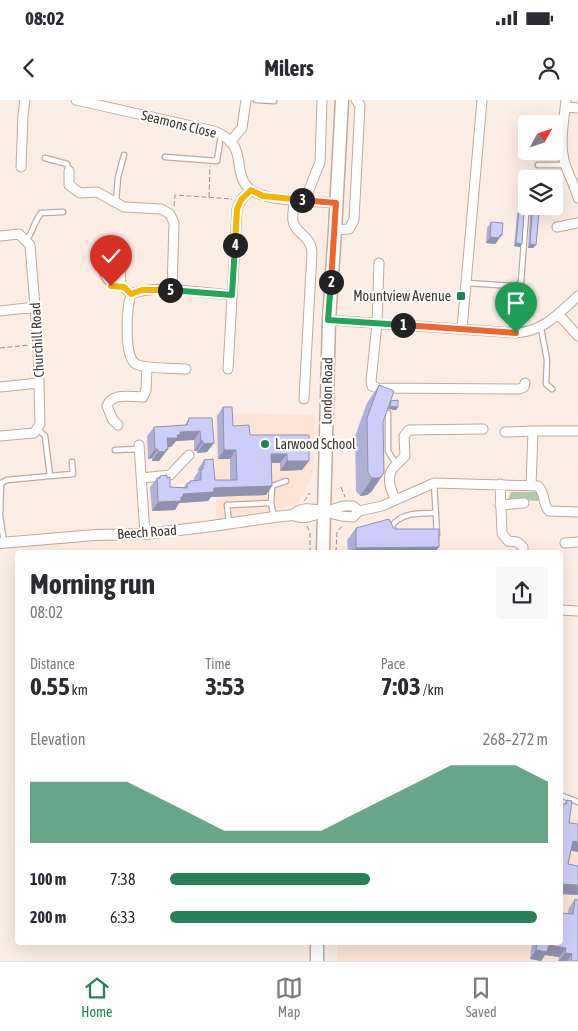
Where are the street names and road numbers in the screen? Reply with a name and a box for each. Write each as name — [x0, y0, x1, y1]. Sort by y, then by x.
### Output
street label: Seamons Close — [140, 107, 218, 141]
street label: Churchill Road — [27, 302, 47, 378]
street label: London Road — [318, 357, 336, 425]
street label: Beech Road — [117, 522, 177, 542]

